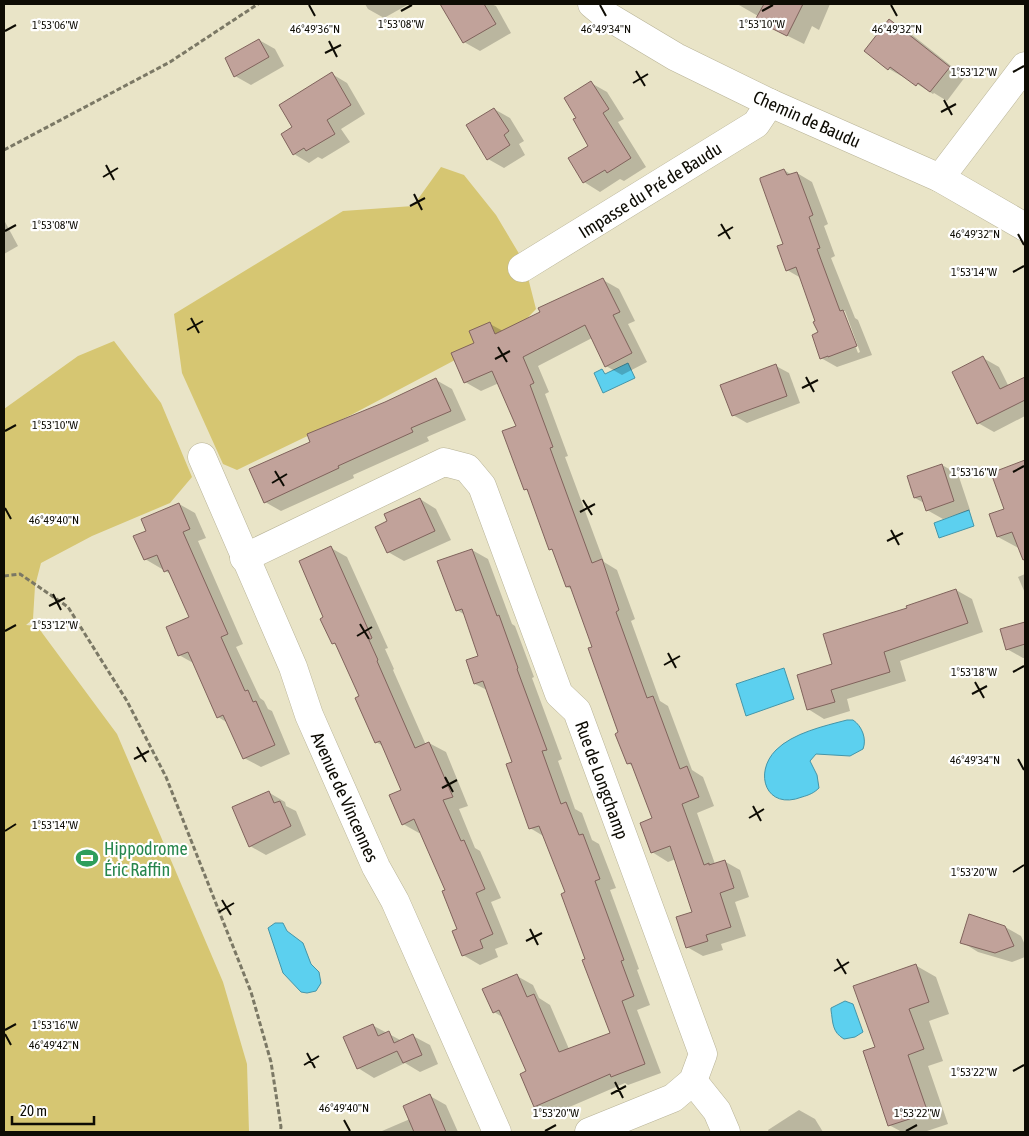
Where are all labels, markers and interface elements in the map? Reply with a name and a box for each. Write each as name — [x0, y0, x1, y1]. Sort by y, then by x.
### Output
text: 1°53'08"W — [378, 17, 424, 31]
text: 1°53'10"W — [739, 17, 785, 31]
text: 1°53'06"W — [32, 18, 78, 32]
text: 46°49'36"N — [290, 22, 340, 36]
text: 46°49'34"N — [581, 22, 631, 36]
text: 46°49'32"N — [872, 22, 922, 36]
text: 1°53'12"W — [951, 65, 997, 79]
street label: Chemin de Baudu — [750, 86, 864, 152]
street label: Impasse du Pré de Baudu — [575, 138, 725, 242]
text: 1°53'08"W — [32, 218, 78, 232]
text: 46°49'32"N — [950, 227, 1000, 241]
text: 1°53'14"W — [951, 265, 997, 279]
text: 1°53'10"W — [32, 418, 78, 432]
text: 1°53'16"W — [951, 465, 997, 479]
text: 46°49'40"N — [29, 513, 79, 527]
text: 1°53'12"W — [32, 618, 78, 632]
text: 1°53'18"W — [951, 665, 997, 679]
street label: Rue de Longchamp — [571, 718, 633, 842]
street label: Avenue de Vincennes — [307, 729, 383, 865]
text: 46°49'34"N — [950, 753, 1000, 767]
text: 1°53'14"W — [32, 818, 78, 832]
place label: Hippodrome Éric Raffin — [104, 838, 188, 880]
sports icon: Hippodrome Éric Raffin — [74, 845, 100, 871]
text: 1°53'20"W — [951, 865, 997, 879]
text: 1°53'16"W — [32, 1018, 78, 1032]
text: 46°49'42"N — [29, 1038, 79, 1052]
text: 1°53'22"W — [951, 1065, 997, 1079]
scale bar — [12, 1094, 95, 1126]
text: 46°49'40"N — [319, 1101, 369, 1115]
text: 20 m — [20, 1102, 47, 1119]
text: 1°53'20"W — [533, 1106, 579, 1120]
text: 1°53'22"W — [894, 1106, 940, 1120]

